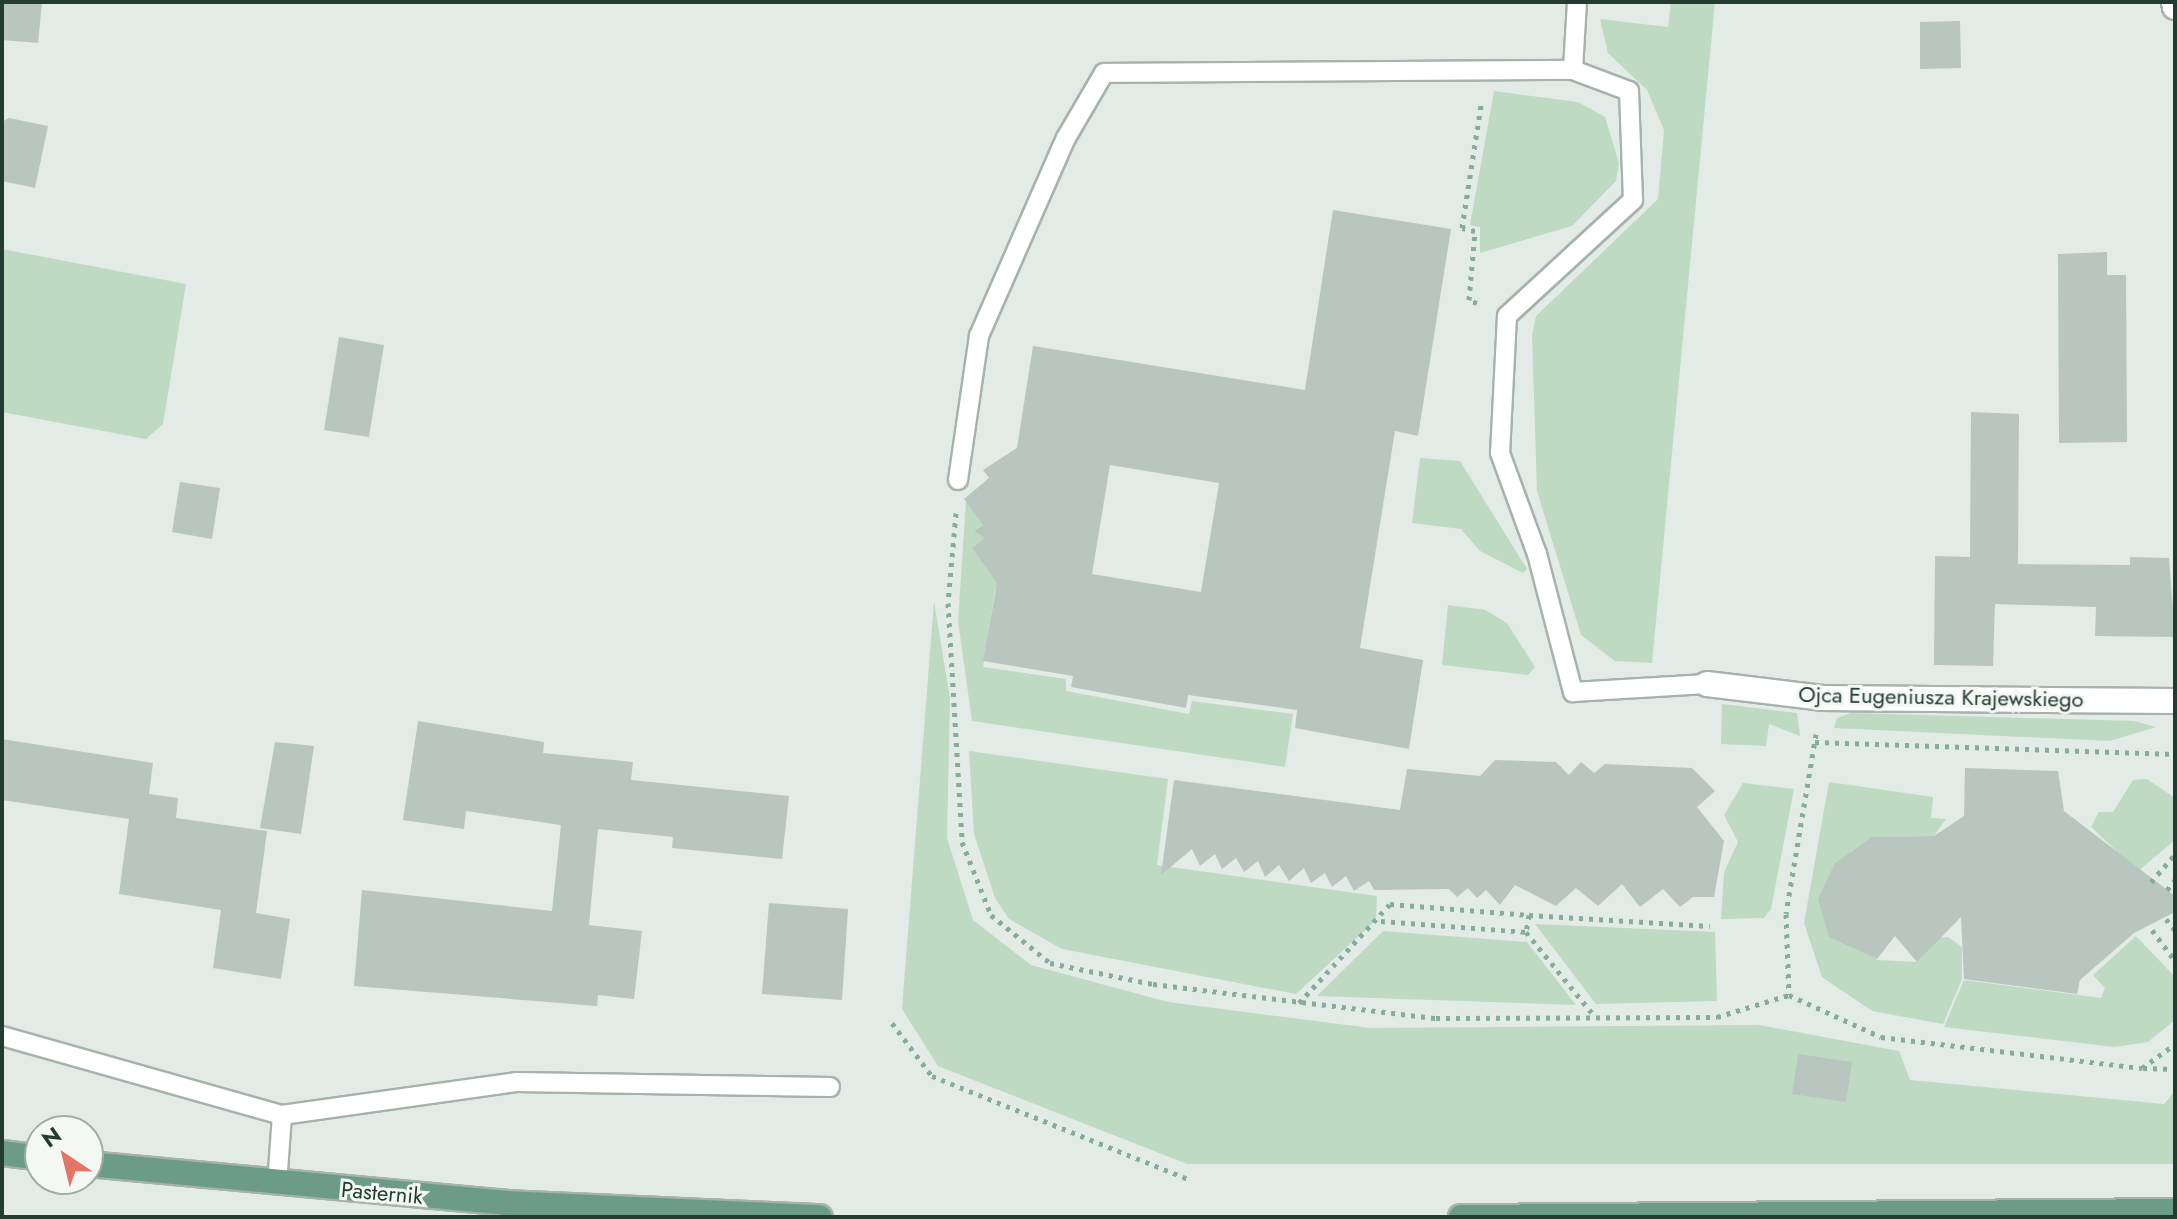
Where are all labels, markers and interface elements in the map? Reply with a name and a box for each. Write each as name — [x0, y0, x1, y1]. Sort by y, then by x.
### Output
street label: Ojca Eugeniusza Krajewskiego — [1798, 681, 2084, 713]
north arrow — [24, 1115, 104, 1195]
text: N — [35, 1119, 68, 1155]
street label: Pasternik — [340, 1176, 424, 1210]

